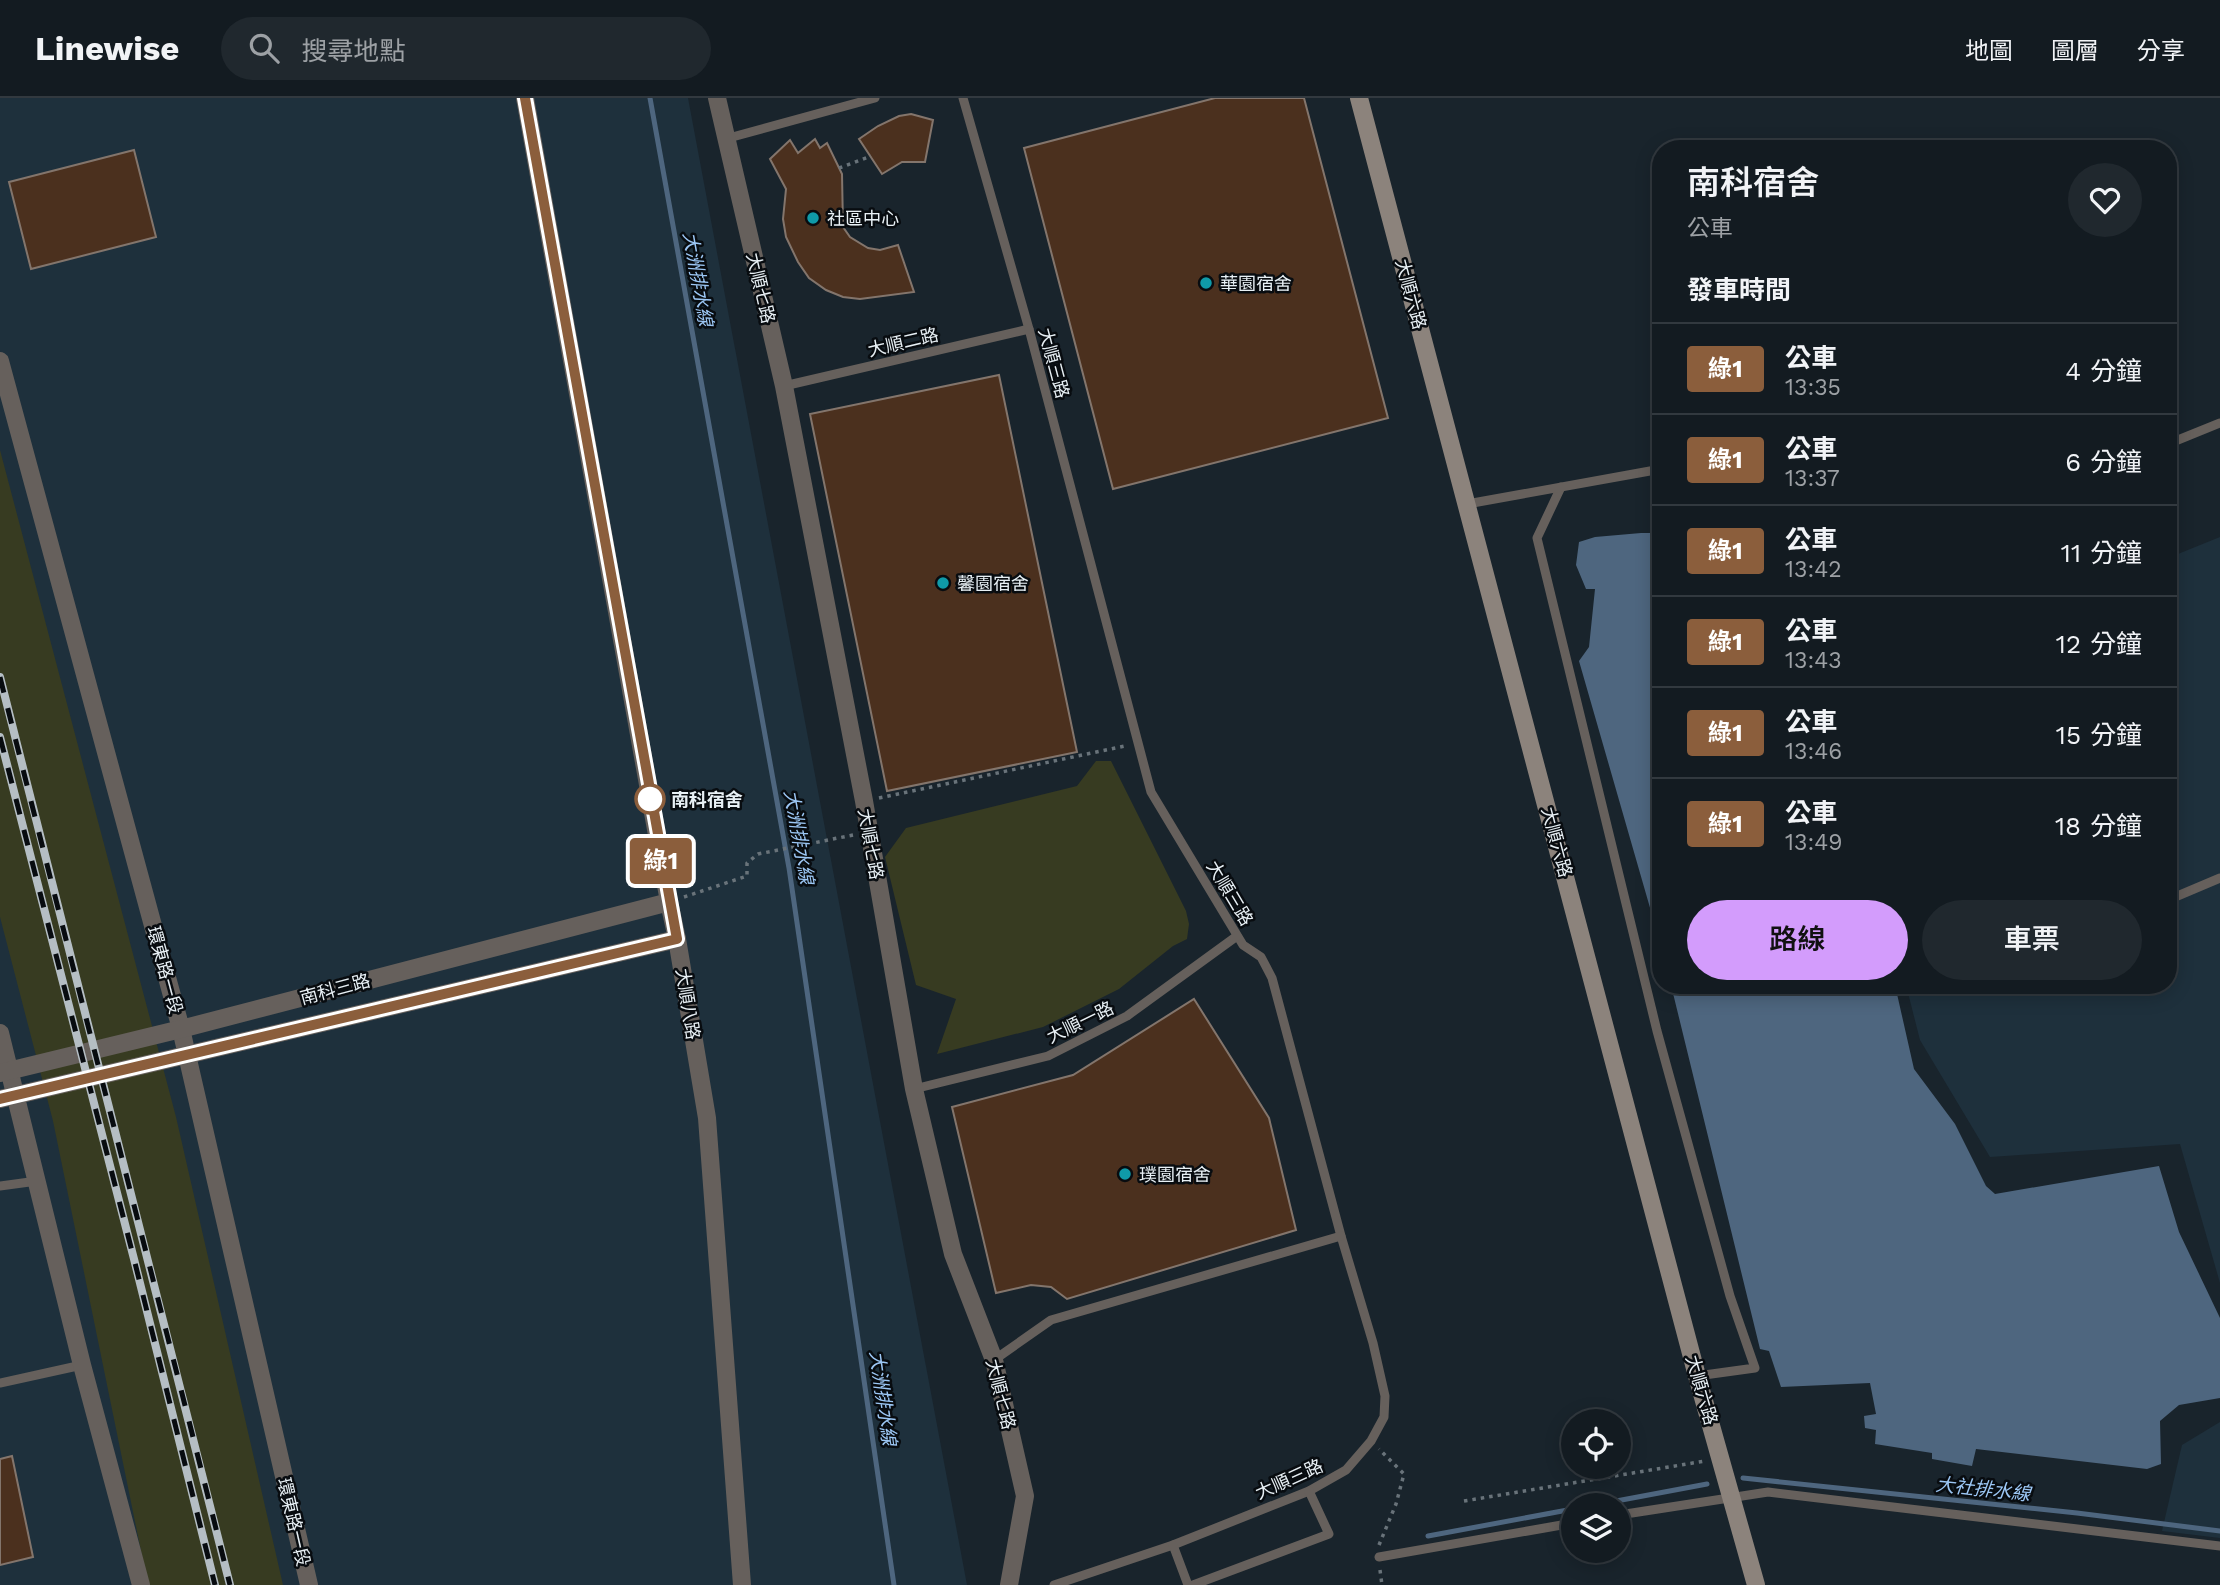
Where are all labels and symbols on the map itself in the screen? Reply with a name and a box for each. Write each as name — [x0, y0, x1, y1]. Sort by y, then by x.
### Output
place label: 社區中心 — [827, 208, 899, 229]
marker: 社區中心 — [805, 210, 821, 226]
water label: 大洲排水線 — [678, 230, 718, 330]
street label: 大順七路 — [743, 251, 779, 325]
street label: 大順六路 — [1392, 257, 1430, 331]
place label: 華園宿舍 — [1220, 273, 1292, 294]
marker: 華園宿舍 — [1198, 275, 1214, 291]
street label: 大順二路 — [866, 324, 940, 360]
street label: 大順三路 — [1035, 326, 1073, 400]
place label: 馨園宿舍 — [957, 573, 1029, 594]
marker: 馨園宿舍 — [935, 575, 951, 591]
marker: 南科宿舍 — [635, 784, 665, 814]
water label: 大洲排水線 — [779, 788, 819, 888]
place label: 南科宿舍 — [671, 789, 743, 810]
street label: 大順六路 — [1538, 805, 1576, 879]
street label: 大順七路 — [854, 807, 888, 881]
line badge: 綠1 — [630, 838, 692, 884]
street label: 大順三路 — [1202, 857, 1258, 929]
street label: 環東路一段 — [143, 924, 187, 1016]
street label: 大順八路 — [672, 967, 704, 1041]
street label: 南科三路 — [298, 970, 372, 1008]
street label: 大順一路 — [1043, 997, 1117, 1047]
place label: 璞園宿舍 — [1139, 1164, 1211, 1185]
marker: 璞園宿舍 — [1117, 1166, 1133, 1182]
water label: 大洲排水線 — [865, 1349, 901, 1449]
street label: 大順六路 — [1682, 1353, 1722, 1427]
street label: 大順七路 — [982, 1357, 1020, 1431]
street label: 大順三路 — [1252, 1455, 1326, 1503]
water label: 大社排水線 — [1935, 1473, 2033, 1506]
street label: 環東路一段 — [274, 1476, 314, 1568]

